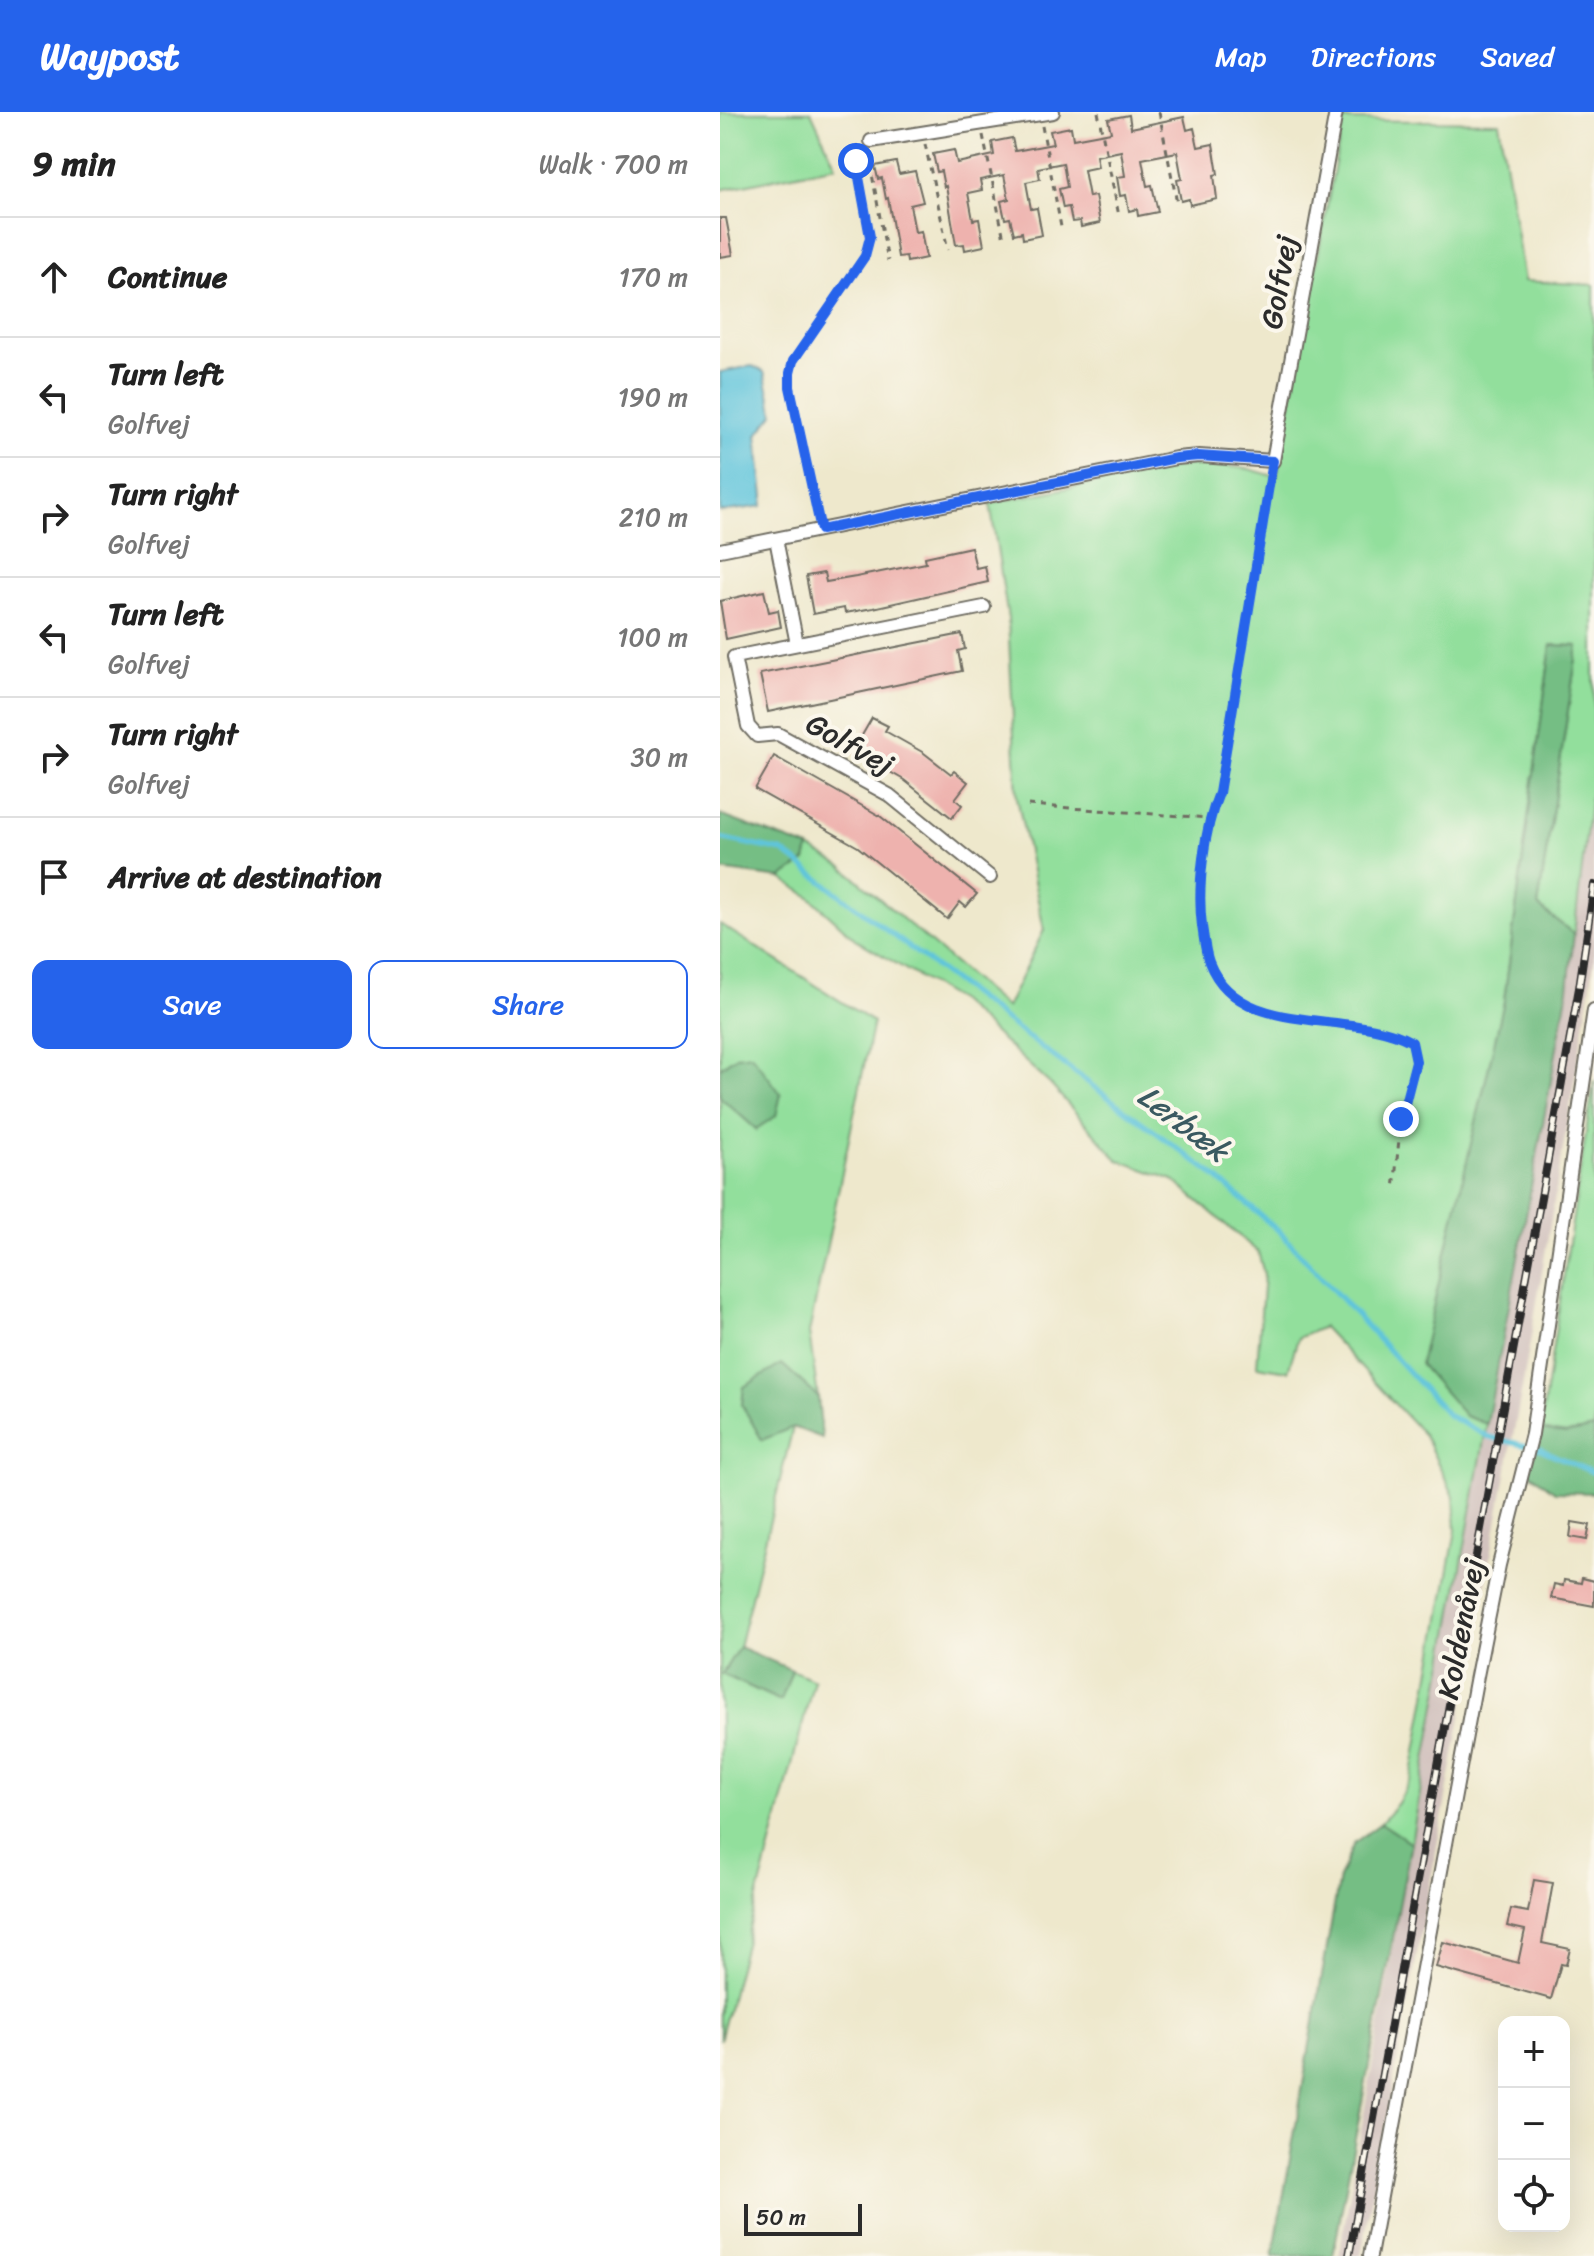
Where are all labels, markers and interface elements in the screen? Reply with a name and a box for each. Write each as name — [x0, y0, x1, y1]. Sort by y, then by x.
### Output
text: Waypost — [40, 23, 180, 90]
text: Map — [1215, 32, 1267, 81]
text: Directions — [1311, 32, 1436, 81]
text: Saved — [1480, 32, 1554, 81]
text: 9 min — [32, 134, 116, 194]
text: Walk · 700 m — [539, 141, 688, 187]
route start — [838, 143, 874, 179]
street label: Golfvej — [1244, 230, 1314, 333]
text: Continue — [108, 250, 227, 304]
text: 170 m — [619, 254, 688, 300]
icon: ahead — [32, 255, 76, 299]
text: Turn left — [108, 347, 224, 401]
text: 190 m — [618, 374, 688, 420]
icon: left — [32, 375, 76, 419]
text: Golfvej — [108, 401, 190, 447]
text: Turn right — [108, 467, 238, 521]
text: 210 m — [619, 494, 688, 540]
icon: right — [32, 495, 76, 539]
text: Golfvej — [108, 521, 190, 567]
text: Turn left — [108, 587, 224, 641]
text: 100 m — [617, 614, 688, 660]
icon: left — [32, 615, 76, 659]
text: Golfvej — [108, 641, 190, 687]
street label: Golfvej — [796, 697, 905, 791]
text: Turn right — [108, 707, 238, 761]
text: 30 m — [631, 734, 688, 780]
icon: right — [32, 735, 76, 779]
text: Golfvej — [108, 761, 190, 807]
text: Arrive at destination — [108, 850, 382, 904]
icon: arrive — [32, 855, 76, 899]
button: Save — [32, 960, 352, 1049]
button: Share — [368, 960, 688, 1049]
water label: Lerbæk — [1125, 1069, 1244, 1179]
route end — [1383, 1101, 1419, 1137]
street label: Koldenåvej — [1421, 1554, 1501, 1704]
map controls — [1498, 2016, 1570, 2232]
button: + — [1498, 2016, 1570, 2088]
button: − — [1498, 2088, 1570, 2160]
button: locate — [1498, 2160, 1570, 2232]
text: 50 m — [756, 2198, 806, 2237]
scale bar — [744, 2200, 862, 2236]

